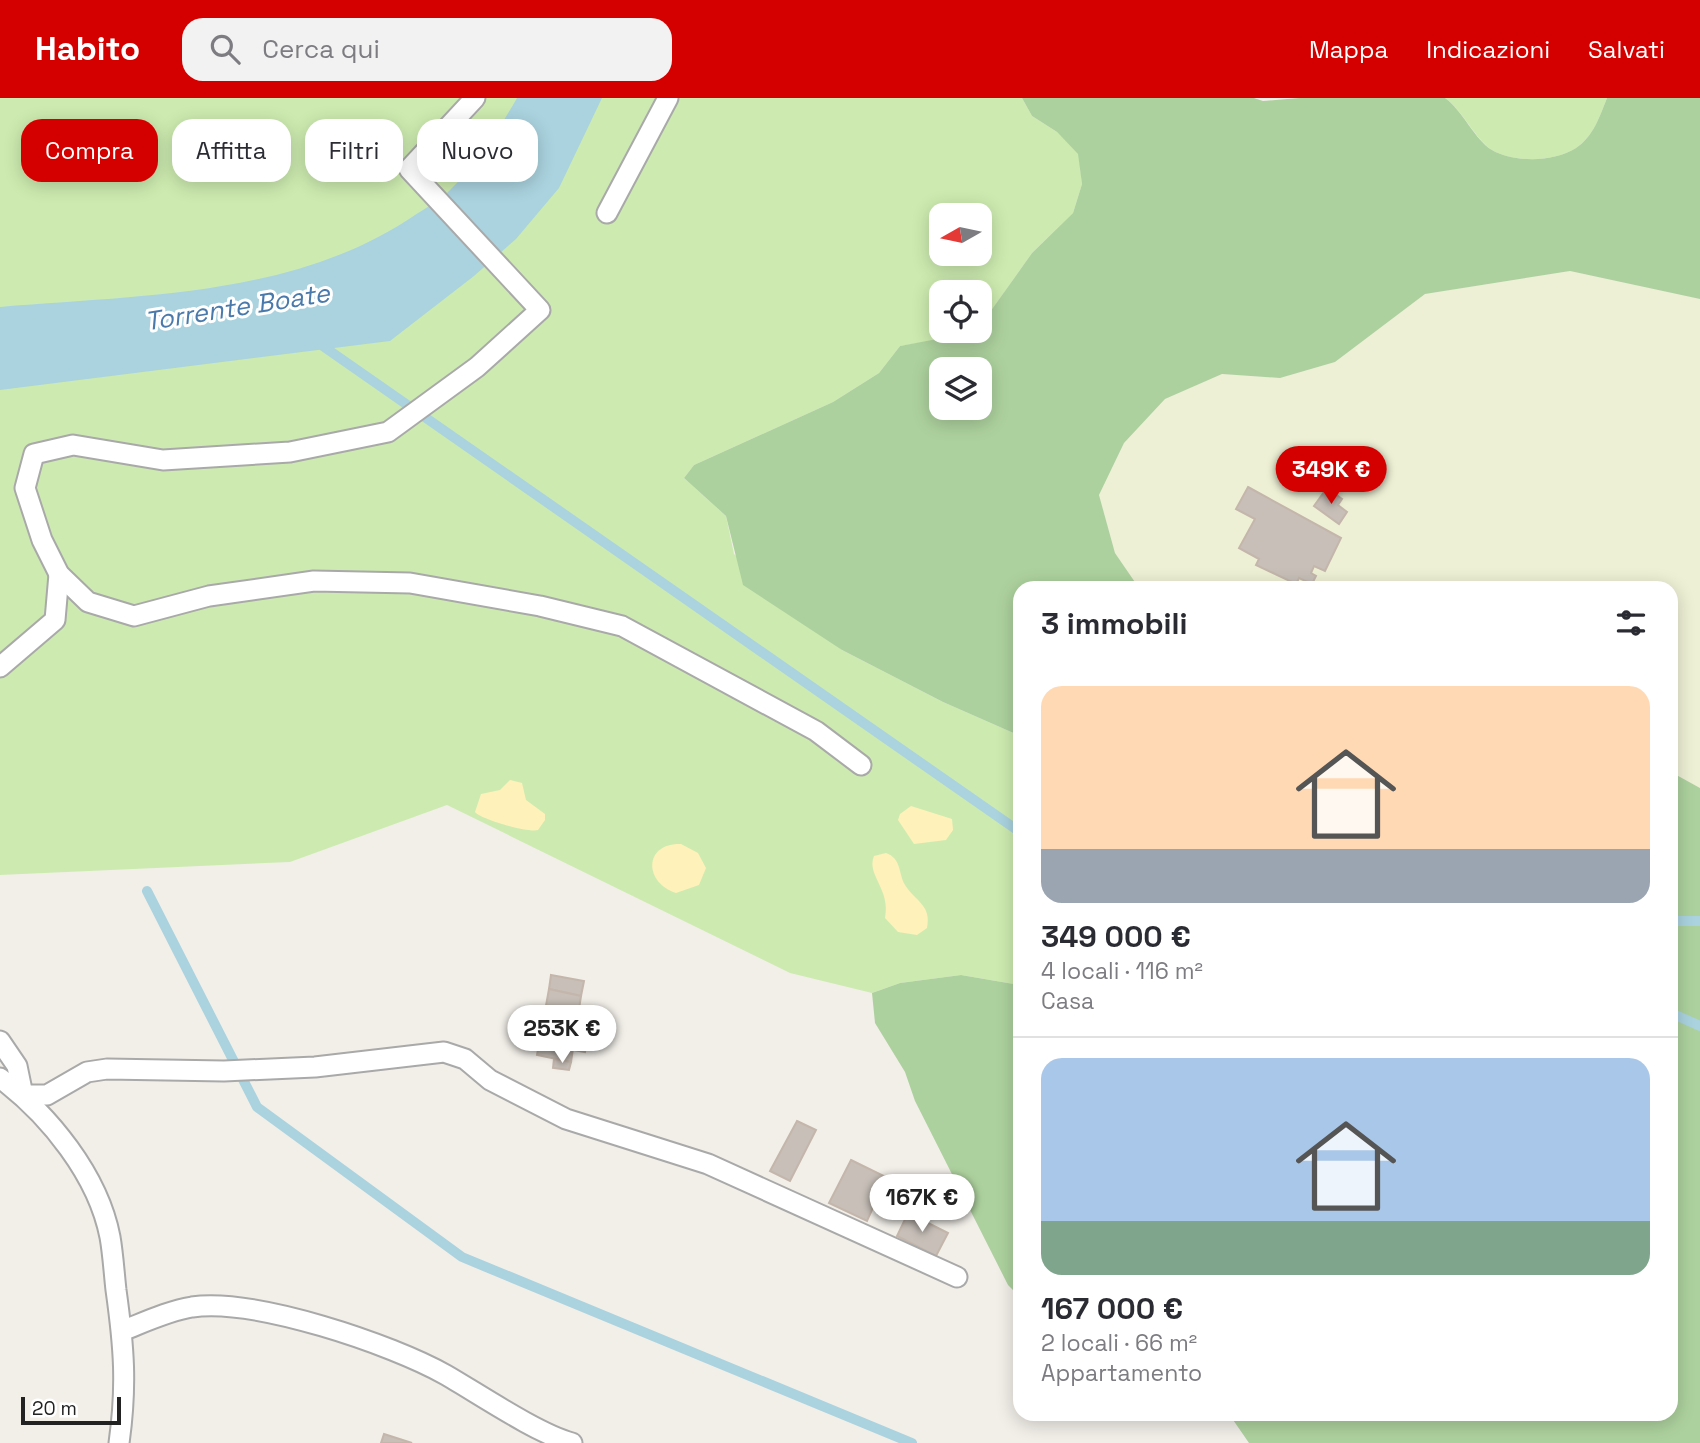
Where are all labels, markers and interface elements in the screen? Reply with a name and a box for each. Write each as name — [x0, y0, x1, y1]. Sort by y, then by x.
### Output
search box — [182, 18, 672, 81]
text: Habito — [35, 28, 140, 70]
icon: search — [206, 30, 244, 68]
text: Cerca qui — [262, 32, 380, 66]
text: Mappa — [1309, 34, 1388, 65]
text: Indicazioni — [1426, 34, 1550, 65]
text: Salvati — [1588, 34, 1665, 65]
chip: Compra — [21, 119, 158, 182]
chip: Affitta — [172, 119, 291, 182]
chip: Filtri — [305, 119, 403, 182]
chip: Nuovo — [417, 119, 538, 182]
north arrow — [929, 203, 992, 266]
map controls — [929, 203, 992, 420]
water label: Torrente Boate — [142, 275, 333, 338]
button: locate — [929, 280, 992, 343]
button: layers — [929, 357, 992, 420]
pin: 349K € — [1274, 446, 1388, 506]
text: 349K € — [1292, 454, 1370, 484]
text: 3 immobili — [1041, 604, 1188, 643]
icon: filters — [1612, 604, 1650, 642]
icon: home — [1283, 731, 1409, 857]
text: 349 000 € — [1041, 917, 1191, 956]
text: 4 locali · 116 m² — [1041, 956, 1203, 986]
text: Casa — [1041, 986, 1094, 1016]
pin: 253K € — [505, 1006, 619, 1065]
text: 253K € — [523, 1013, 601, 1043]
icon: home — [1283, 1103, 1409, 1229]
pin: 167K € — [865, 1174, 979, 1234]
text: 167K € — [886, 1182, 958, 1212]
text: 167 000 € — [1041, 1289, 1183, 1328]
text: 2 locali · 66 m² — [1041, 1328, 1197, 1358]
text: Appartamento — [1041, 1358, 1202, 1388]
scale bar — [21, 1394, 121, 1426]
text: 20 m — [32, 1396, 77, 1421]

